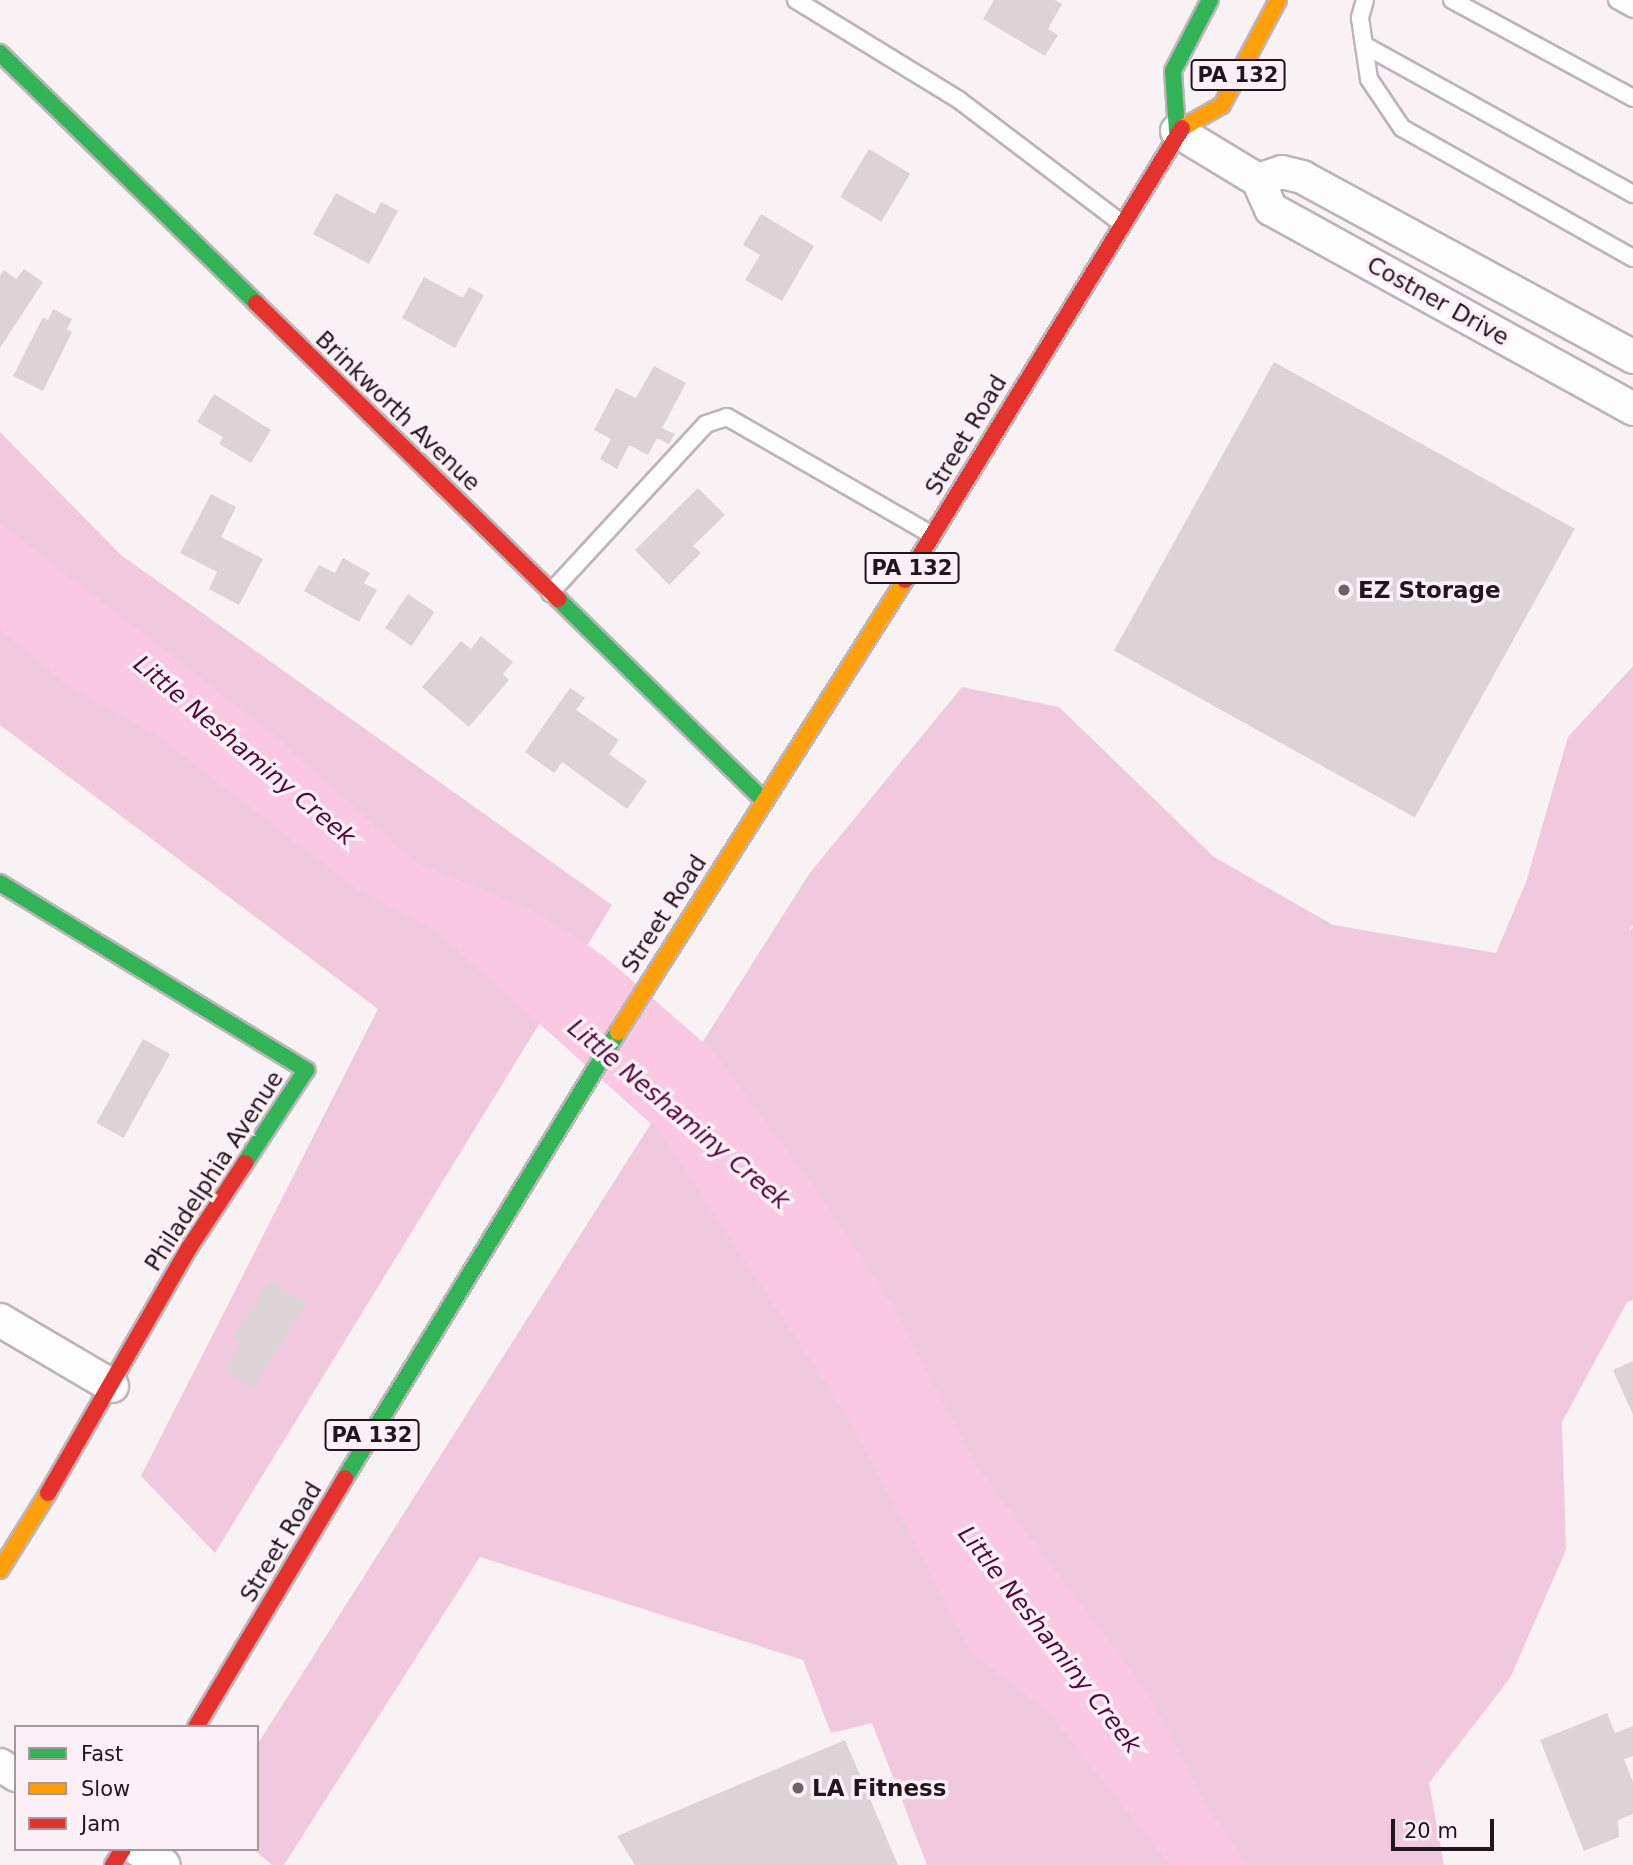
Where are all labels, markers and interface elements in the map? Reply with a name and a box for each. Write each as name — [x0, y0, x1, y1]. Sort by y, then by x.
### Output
road number: PA 132 — [1189, 57, 1287, 92]
street label: Costner Drive — [1362, 251, 1514, 351]
street label: Brinkworth Avenue — [310, 325, 486, 497]
street label: Street Road — [919, 370, 1013, 500]
road number: PA 132 — [863, 550, 961, 586]
place label: EZ Storage — [1358, 576, 1501, 604]
marker: EZ Storage — [1336, 582, 1352, 598]
water label: Little Neshaminy Creek — [127, 650, 361, 852]
street label: Street Road — [616, 850, 712, 978]
water label: Little Neshaminy Creek — [561, 1014, 795, 1216]
street label: Philadelphia Avenue — [139, 1066, 289, 1276]
road number: PA 132 — [323, 1418, 421, 1452]
street label: Street Road — [234, 1477, 328, 1607]
water label: Little Neshaminy Creek — [951, 1521, 1147, 1759]
legend — [14, 1725, 259, 1851]
text: Fast — [81, 1742, 123, 1766]
place label: LA Fitness — [812, 1774, 946, 1802]
text: Slow — [81, 1777, 130, 1801]
marker: LA Fitness — [790, 1780, 806, 1796]
scale bar — [1395, 1806, 1498, 1850]
text: Jam — [81, 1812, 121, 1836]
text: 20 m — [1404, 1819, 1458, 1843]

